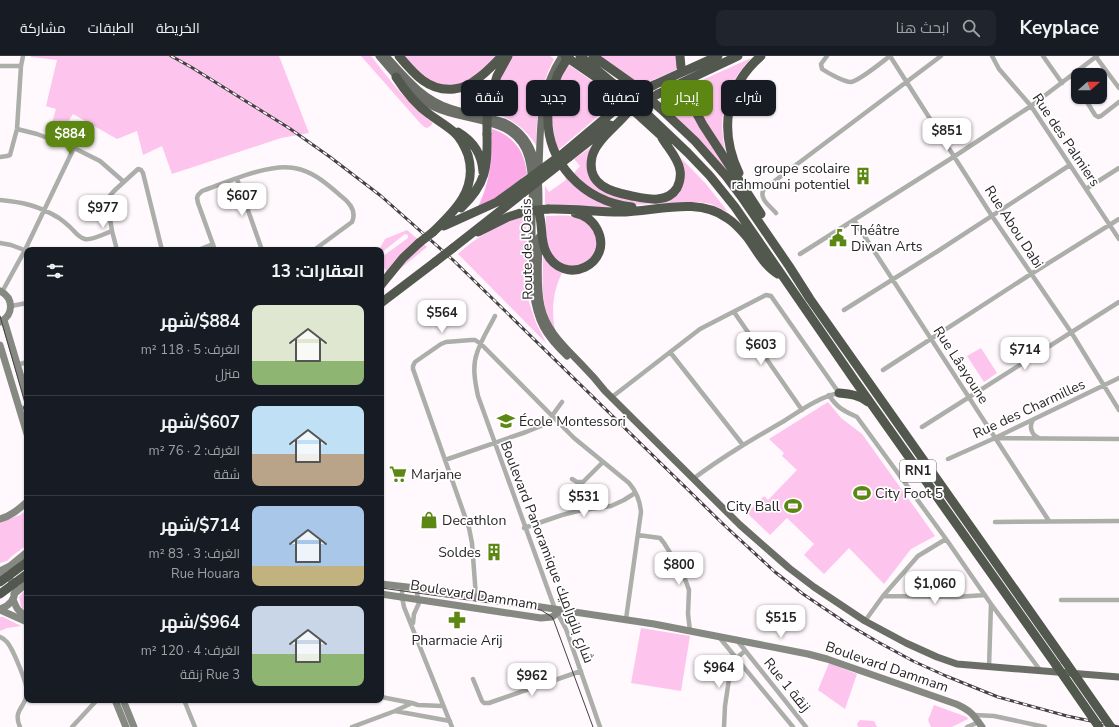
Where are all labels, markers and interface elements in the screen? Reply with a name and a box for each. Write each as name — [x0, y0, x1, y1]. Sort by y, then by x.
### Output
search box — [716, 10, 996, 46]
text: Keyplace — [1020, 15, 1099, 41]
icon: search — [960, 17, 982, 39]
text: ابحث هنا — [896, 18, 950, 38]
text: مشاركة — [20, 19, 66, 38]
text: الطبقات — [88, 19, 134, 38]
text: الخريطة — [156, 19, 200, 38]
north arrow — [1071, 68, 1107, 104]
map controls — [1071, 68, 1107, 104]
chip: شقة — [461, 80, 518, 116]
chip: جديد — [526, 80, 580, 116]
chip: تصفية — [588, 80, 653, 116]
chip: إيجار — [661, 80, 713, 116]
chip: شراء — [721, 80, 776, 116]
street label: Rue des Palmiers — [1028, 90, 1104, 191]
pin: $851 — [923, 118, 971, 152]
pin: $884 — [46, 121, 94, 155]
text: $851 — [931, 122, 963, 140]
text: $884 — [54, 125, 86, 143]
place label: groupe scolaire rahmouni potentiel — [731, 159, 851, 194]
building icon: groupe scolaire rahmouni potentiel — [853, 166, 873, 186]
street label: Rue Abou Dabi — [980, 182, 1048, 272]
pin: $607 — [218, 183, 266, 217]
text: $607 — [226, 187, 258, 205]
pin: $977 — [79, 195, 127, 229]
street label: Route de l'Oasis — [517, 198, 537, 300]
text: $977 — [87, 199, 119, 217]
place label: Théâtre Diwan Arts — [851, 221, 923, 256]
public building icon: Théâtre Diwan Arts — [828, 228, 848, 248]
icon: filters — [44, 260, 66, 282]
text: العقارات: 13 — [271, 260, 364, 283]
pin: $564 — [418, 300, 466, 334]
text: $564 — [426, 304, 458, 322]
text: $884/شهر — [161, 310, 240, 333]
icon: home — [284, 321, 332, 369]
street label: Rue Lâayoune — [929, 323, 993, 407]
pin: $603 — [737, 332, 785, 366]
text: $603 — [745, 336, 777, 354]
pin: $714 — [1001, 337, 1049, 371]
text: الغرف: 5 · 118 m² — [141, 341, 240, 359]
text: $714 — [1009, 341, 1041, 359]
text: منزل — [215, 365, 240, 383]
street label: Rue des Charmilles — [970, 375, 1088, 443]
text: $607/شهر — [161, 411, 240, 434]
school or university icon: École Montessori — [496, 411, 516, 431]
place label: École Montessori — [519, 412, 626, 431]
icon: home — [284, 422, 332, 470]
street label: Boulevard Panoramique شارع بانوراميك — [496, 438, 598, 666]
text: الغرف: 2 · 76 m² — [149, 442, 240, 460]
road number: RN1 — [900, 460, 936, 482]
supermarket icon: Marjane — [388, 464, 408, 484]
place label: Marjane — [411, 465, 462, 484]
text: شقة — [213, 466, 240, 484]
sports icon: City Foot 5 — [852, 483, 872, 503]
pin: $531 — [560, 484, 608, 518]
place label: City Foot 5 — [875, 484, 943, 503]
text: $531 — [568, 488, 600, 506]
sports icon: City Ball — [783, 496, 803, 516]
place label: City Ball — [726, 497, 781, 516]
shop icon: Decathlon — [419, 510, 439, 530]
place label: Decathlon — [442, 511, 506, 530]
text: $714/شهر — [161, 514, 240, 537]
icon: home — [284, 522, 332, 570]
building icon: Soldes — [484, 542, 504, 562]
place label: Soldes — [438, 543, 481, 562]
text: الغرف: 3 · 83 m² — [149, 545, 240, 563]
pin: $800 — [655, 552, 703, 586]
text: $800 — [663, 556, 695, 574]
text: Rue Houara — [171, 565, 240, 583]
pin: $1,060 — [902, 571, 968, 605]
text: $1,060 — [914, 575, 956, 593]
street label: Boulevard Dammam — [409, 576, 539, 614]
pin: $515 — [757, 605, 805, 639]
text: $515 — [765, 609, 797, 627]
pharmacy icon: Pharmacie Arij — [447, 610, 467, 630]
text: $964/شهر — [161, 611, 240, 634]
icon: home — [284, 622, 332, 670]
place label: Pharmacie Arij — [411, 631, 503, 650]
street label: Boulevard Dammam — [823, 637, 951, 697]
text: الغرف: 4 · 120 m² — [141, 642, 240, 660]
street label: Rue 1 زنقة — [759, 654, 815, 716]
pin: $964 — [695, 655, 743, 689]
text: $964 — [703, 659, 735, 677]
pin: $962 — [508, 663, 556, 697]
text: Rue 3 زنقة — [180, 666, 240, 684]
text: $962 — [516, 667, 548, 685]

